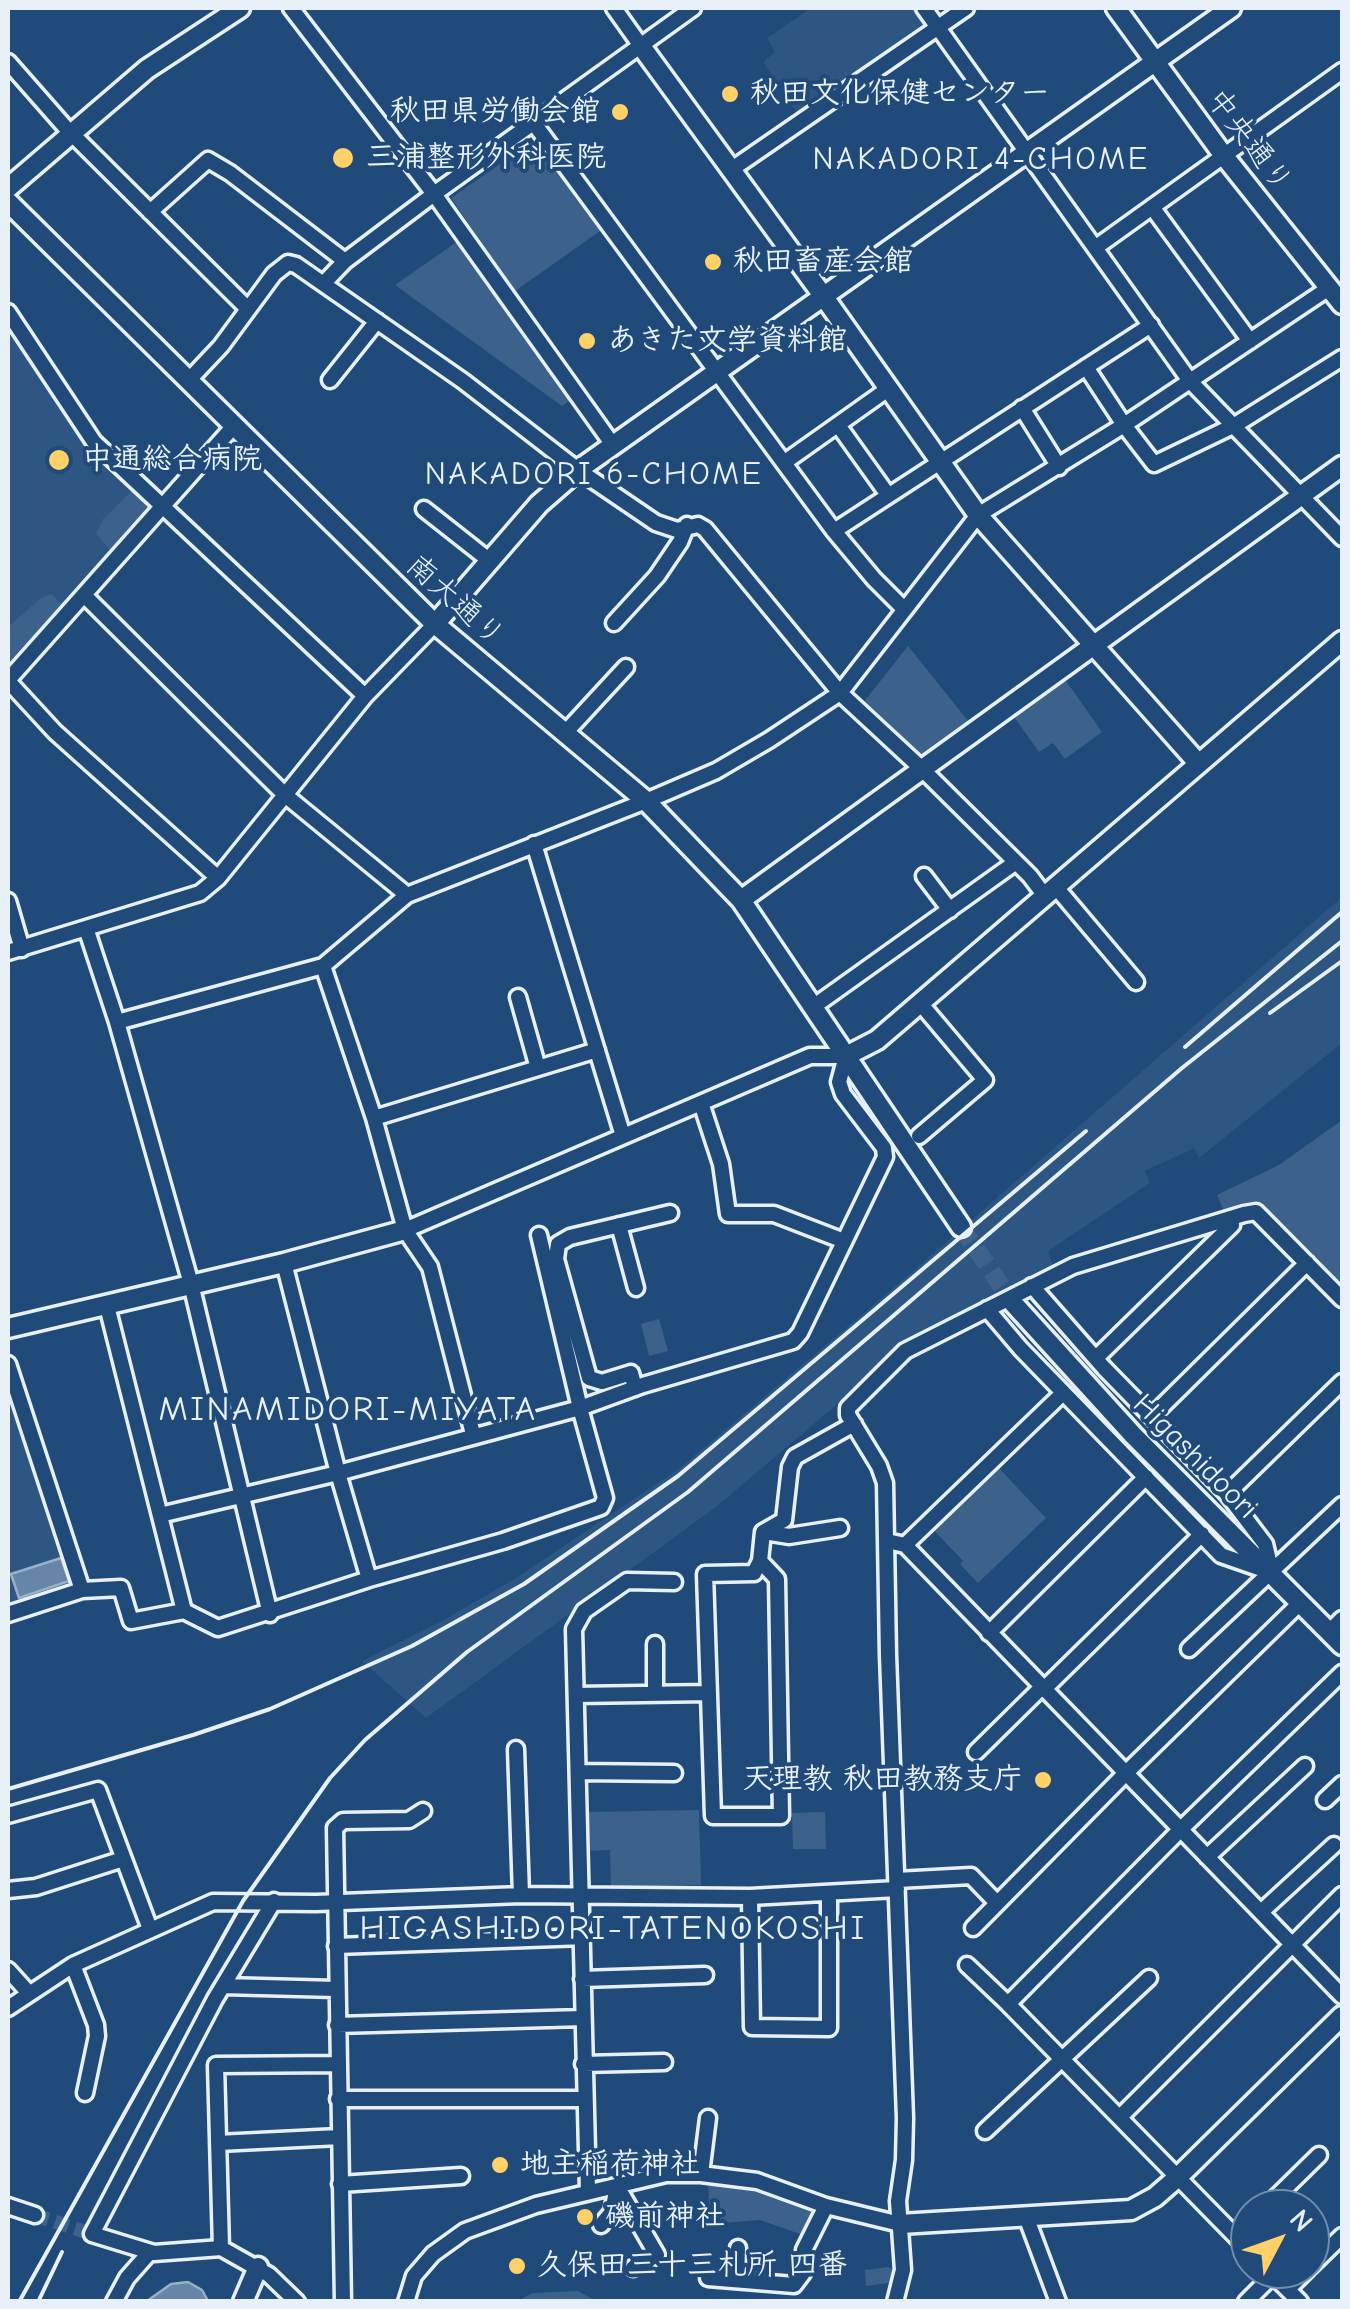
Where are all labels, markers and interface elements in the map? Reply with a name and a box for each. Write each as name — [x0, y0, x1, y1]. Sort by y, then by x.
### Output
place label: 秋田文化保健センター — [750, 76, 1050, 112]
street label: 中央通り — [1199, 82, 1299, 200]
marker: 秋田文化保健センター — [719, 83, 741, 105]
place label: 秋田県労働会館 — [390, 94, 600, 130]
marker: 秋田県労働会館 — [609, 101, 631, 123]
place label: 三浦整形外科医院 — [366, 140, 606, 176]
district label: NAKADORI 4-CHOME — [813, 141, 1149, 179]
marker: 三浦整形外科医院 — [330, 145, 356, 171]
place label: 秋田畜産会館 — [733, 244, 913, 280]
marker: 秋田畜産会館 — [702, 251, 724, 273]
place label: あきた文学資料館 — [607, 323, 847, 359]
marker: あきた文学資料館 — [576, 330, 598, 352]
place label: 中通総合病院 — [82, 442, 262, 478]
marker: 中通総合病院 — [46, 447, 72, 473]
district label: NAKADORI 6-CHOME — [425, 456, 763, 494]
street label: 南大通り — [398, 547, 512, 655]
street label: Higashidoori — [1125, 1387, 1265, 1527]
district label: MINAMIDORI-MIYATA — [159, 1389, 537, 1431]
place label: 天理教 秋田教務支庁 — [742, 1762, 1023, 1798]
marker: 天理教 秋田教務支庁 — [1032, 1769, 1054, 1791]
district label: HIGASHIDORI-TATENOKOSHI — [359, 1908, 867, 1950]
place label: 地主稲荷神社 — [520, 2147, 700, 2183]
marker: 地主稲荷神社 — [489, 2154, 511, 2176]
north arrow — [1230, 2189, 1330, 2289]
place label: 磯前神社 — [605, 2199, 725, 2235]
text: N — [1283, 2203, 1319, 2238]
marker: 磯前神社 — [574, 2206, 596, 2228]
place label: 久保田三十三札所 四番 — [537, 2248, 848, 2284]
marker: 久保田三十三札所 四番 — [506, 2255, 528, 2277]

